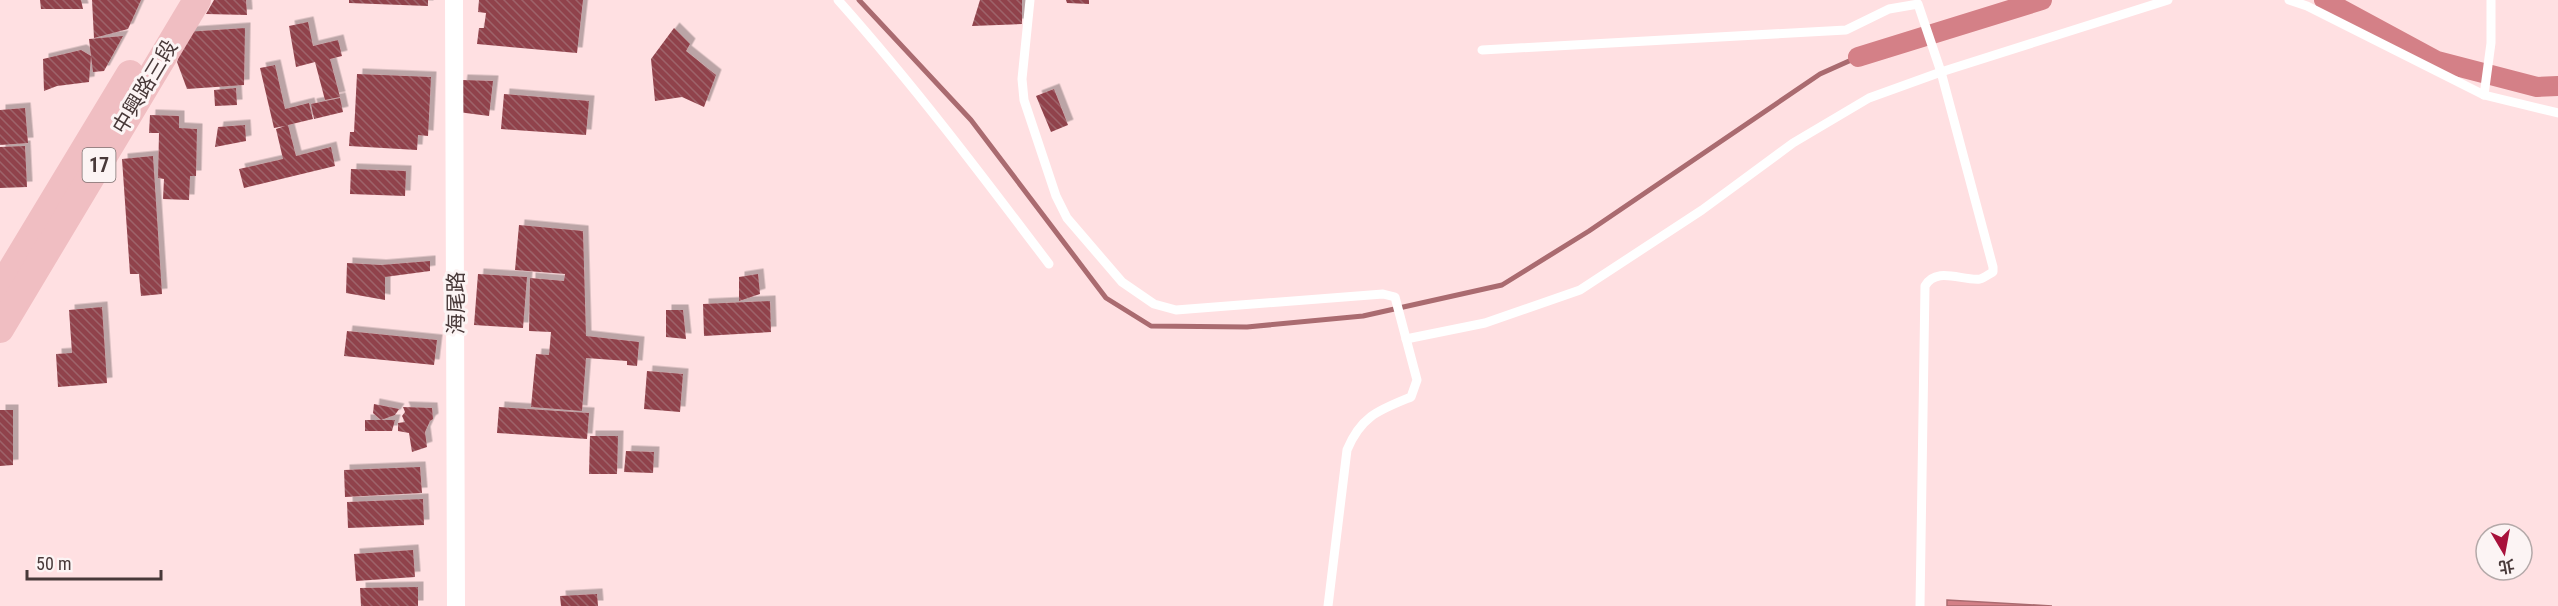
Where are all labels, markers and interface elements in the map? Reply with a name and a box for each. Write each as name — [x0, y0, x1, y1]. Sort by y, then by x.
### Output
street label: 中興路三段 — [108, 36, 182, 138]
road number: 17 — [82, 148, 116, 182]
street label: 海尾路 — [444, 272, 468, 335]
north arrow — [2474, 522, 2534, 582]
scale bar — [27, 543, 160, 581]
text: 50 m — [36, 553, 71, 574]
text: 北 — [2497, 556, 2516, 577]

